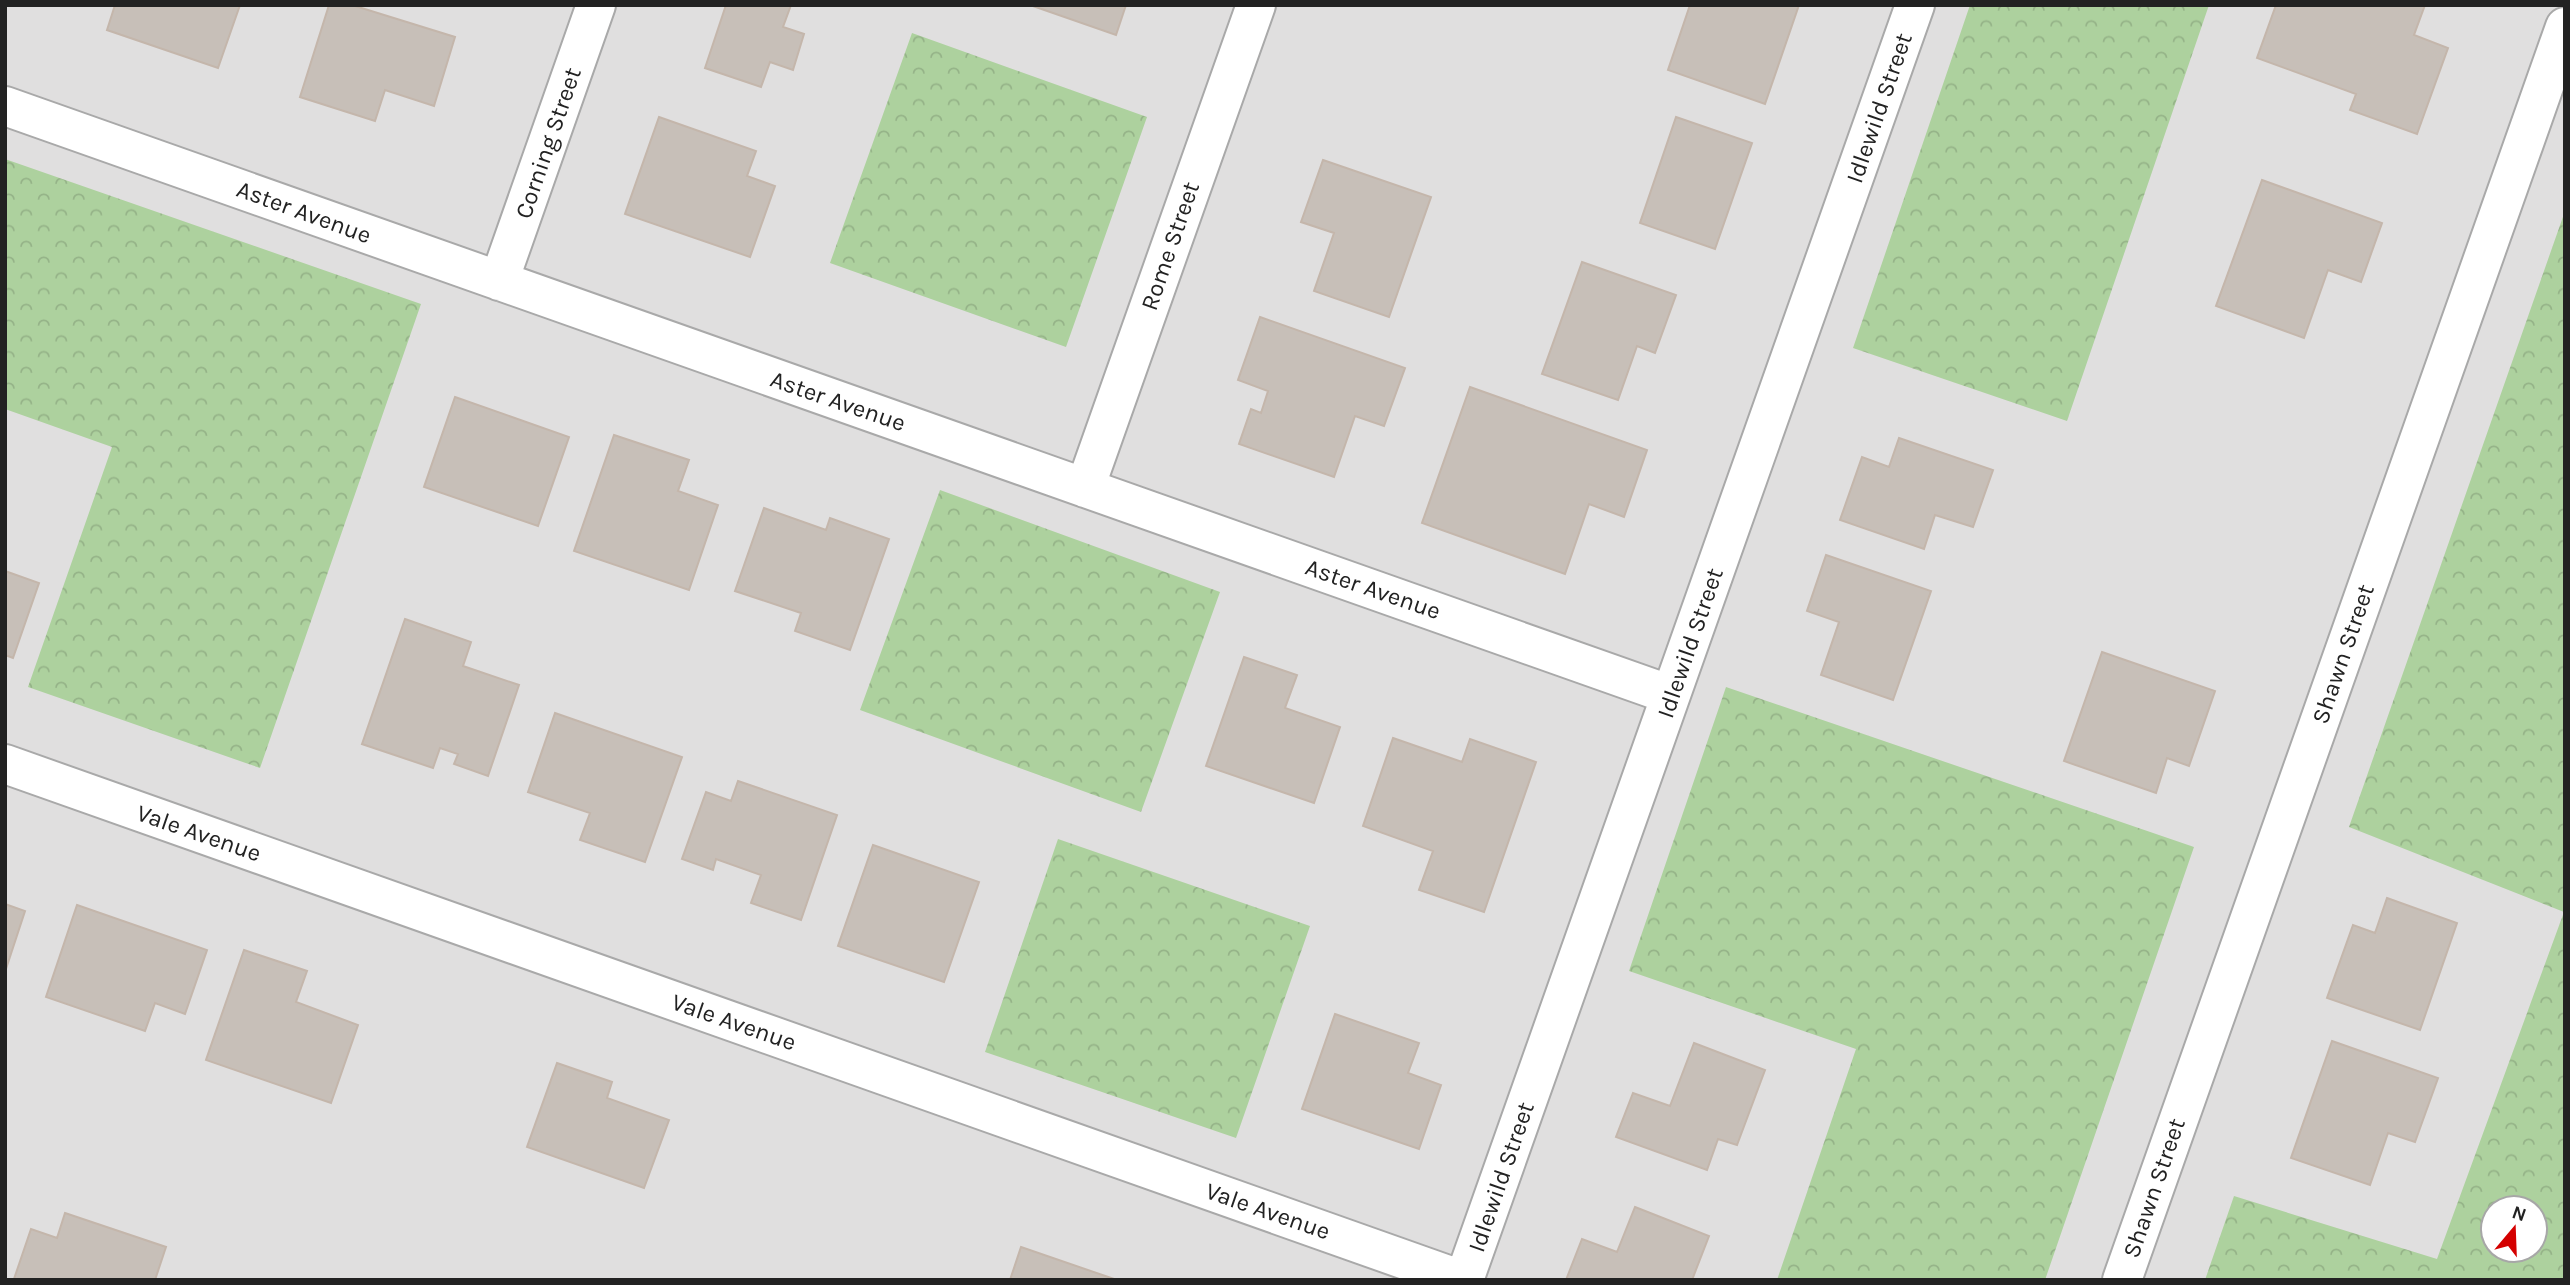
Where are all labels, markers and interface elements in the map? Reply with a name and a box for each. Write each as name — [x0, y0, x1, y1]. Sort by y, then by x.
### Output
street label: Idlewild Street — [1840, 29, 1918, 187]
street label: Corning Street — [509, 64, 587, 222]
street label: Aster Avenue — [233, 175, 375, 249]
street label: Rome Street — [1135, 178, 1205, 314]
street label: Aster Avenue — [767, 365, 909, 437]
street label: Aster Avenue — [1302, 553, 1444, 625]
street label: Idlewild Street — [1651, 564, 1729, 722]
street label: Shawn Street — [2306, 581, 2380, 727]
street label: Vale Avenue — [133, 799, 265, 867]
street label: Vale Avenue — [668, 988, 800, 1056]
street label: Idlewild Street — [1462, 1098, 1540, 1256]
street label: Shawn Street — [2117, 1115, 2191, 1261]
street label: Vale Avenue — [1202, 1177, 1334, 1245]
north arrow — [2479, 1194, 2549, 1264]
text: N — [2509, 1201, 2529, 1226]

